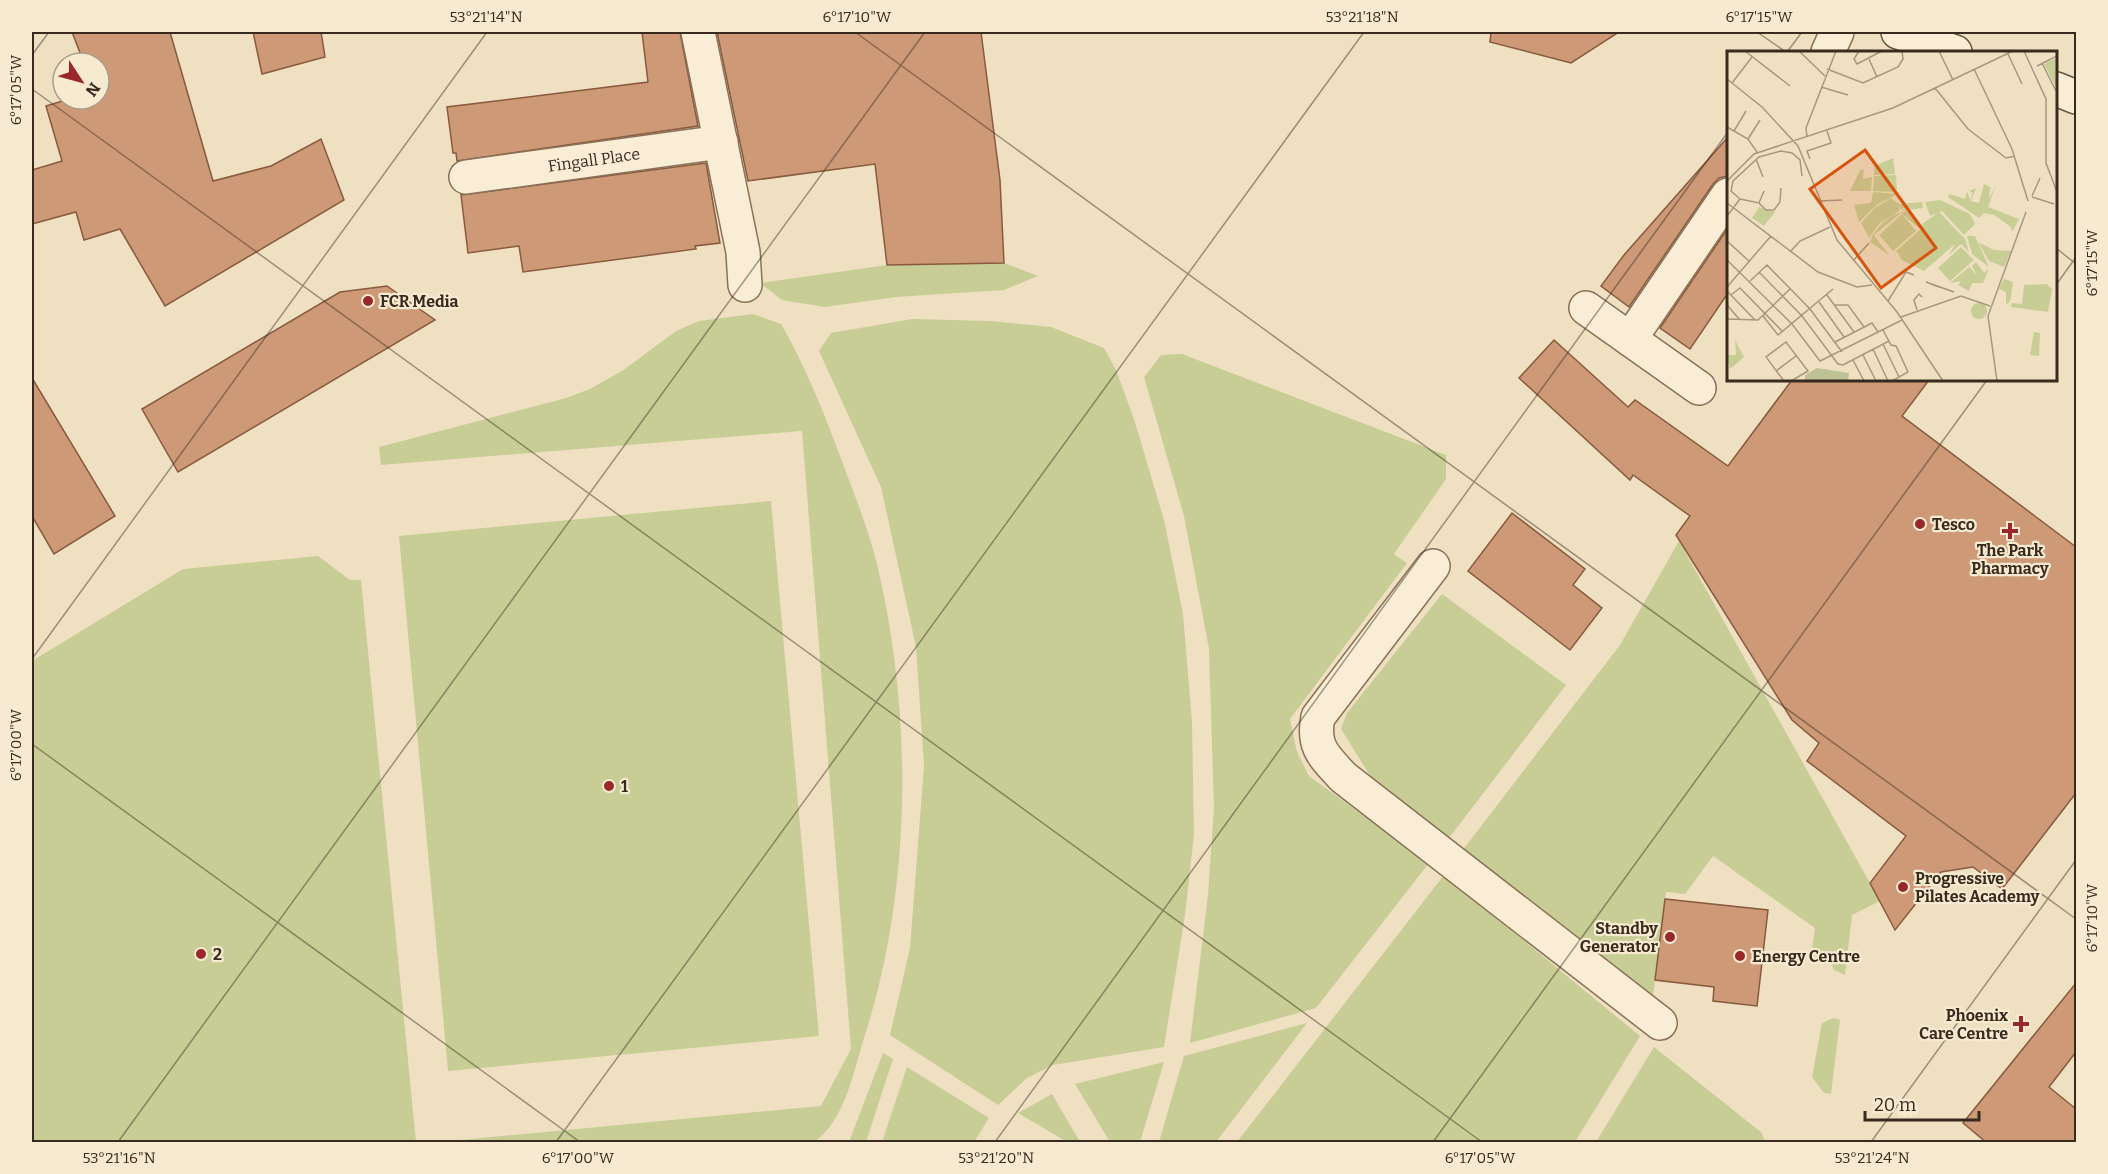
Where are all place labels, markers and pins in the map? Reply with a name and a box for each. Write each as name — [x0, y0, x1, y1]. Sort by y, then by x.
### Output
place label: FCR Media — [380, 292, 459, 311]
marker: FCR Media — [361, 294, 375, 308]
place label: Tesco — [1932, 515, 1975, 534]
marker: Tesco — [1913, 517, 1927, 531]
marker: The Park Pharmacy — [2003, 524, 2017, 538]
place label: The Park Pharmacy — [1971, 541, 2049, 578]
place label: 1 — [621, 777, 628, 796]
marker: 1 — [602, 779, 616, 793]
place label: Progressive Pilates Academy — [1915, 869, 2040, 906]
marker: Progressive Pilates Academy — [1896, 880, 1910, 894]
place label: Standby Generator — [1580, 919, 1658, 956]
marker: Standby Generator — [1663, 930, 1677, 944]
place label: 2 — [213, 945, 222, 964]
marker: 2 — [194, 947, 208, 961]
place label: Energy Centre — [1752, 947, 1860, 966]
marker: Energy Centre — [1733, 949, 1747, 963]
place label: Phoenix Care Centre — [1919, 1006, 2008, 1043]
marker: Phoenix Care Centre — [2012, 1015, 2030, 1033]

